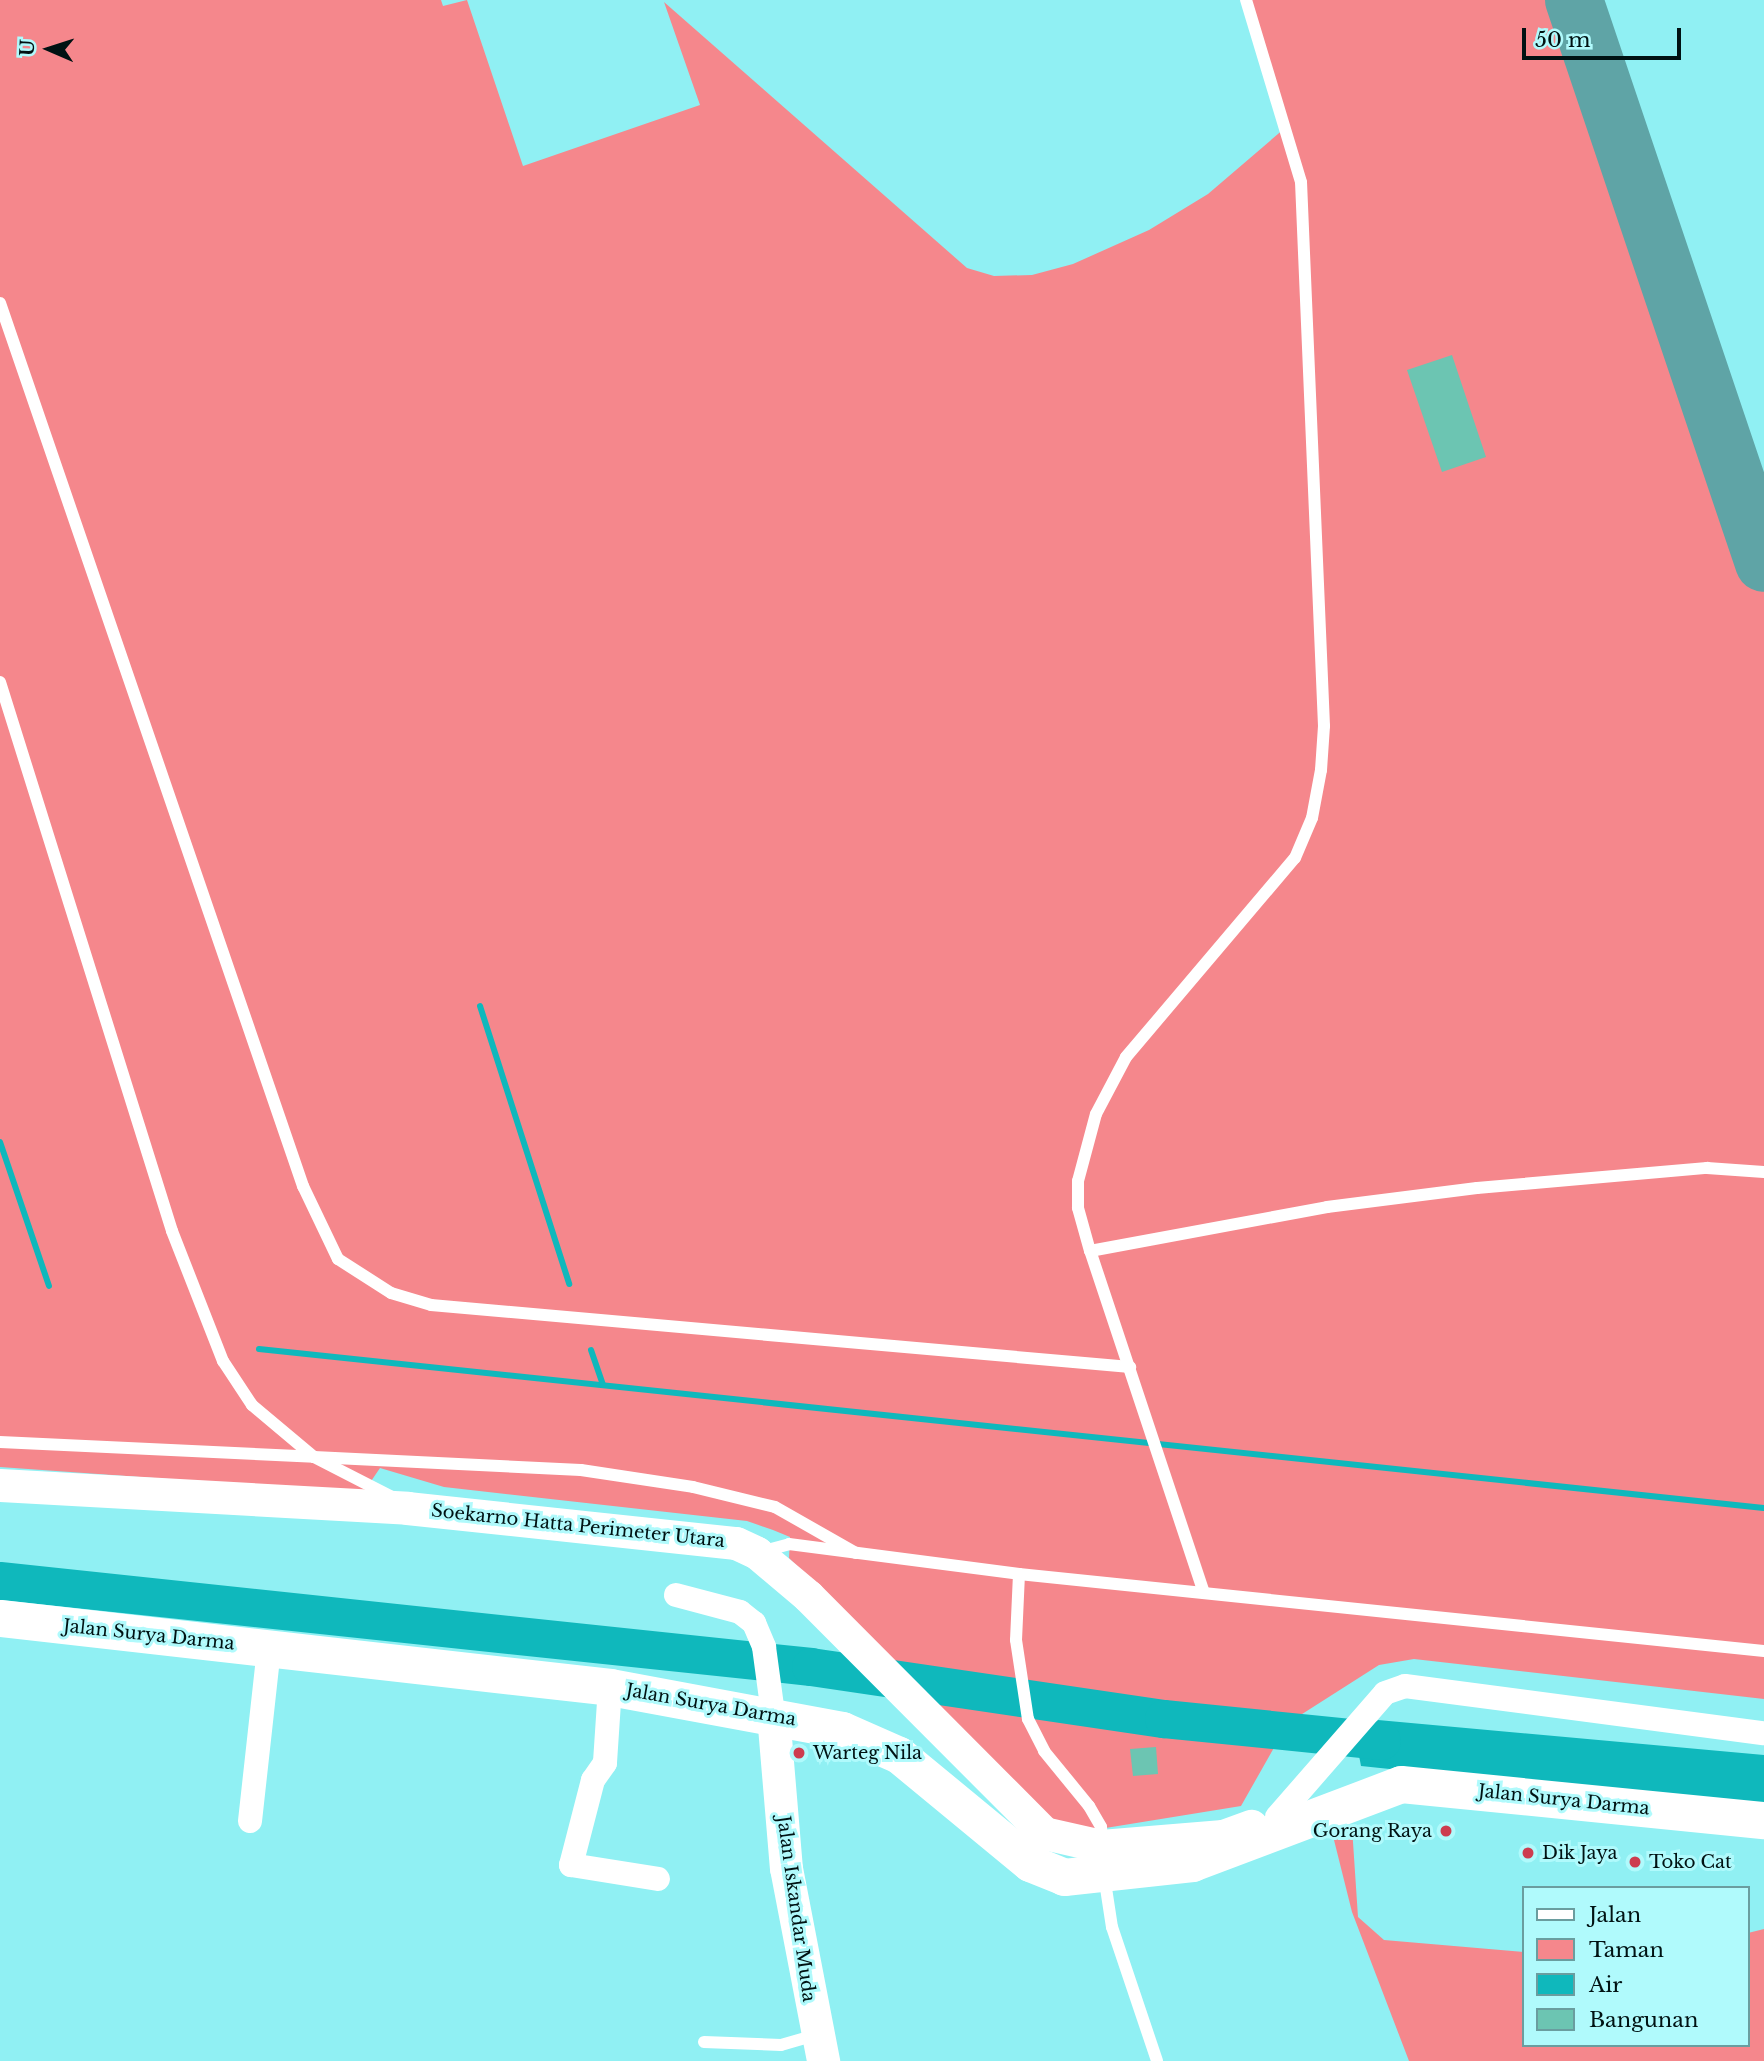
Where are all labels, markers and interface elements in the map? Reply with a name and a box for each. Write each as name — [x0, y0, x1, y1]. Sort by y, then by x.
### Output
north arrow — [14, 14, 84, 84]
scale bar — [1526, 14, 1685, 58]
text: 50 m — [1535, 27, 1590, 53]
text: U — [16, 39, 39, 57]
street label: Soekarno Hatta Perimeter Utara — [430, 1500, 726, 1552]
street label: Jalan Surya Darma — [62, 1615, 236, 1655]
street label: Jalan Surya Darma — [624, 1679, 798, 1731]
place label: Warteg Nila — [813, 1742, 922, 1764]
marker: Warteg Nila — [791, 1745, 807, 1761]
street label: Jalan Surya Darma — [1477, 1780, 1651, 1820]
street label: Jalan Iskandar Muda — [772, 1814, 820, 2004]
place label: Gorang Raya — [1313, 1820, 1432, 1842]
marker: Gorang Raya — [1438, 1823, 1454, 1839]
place label: Dik Jaya — [1542, 1842, 1618, 1864]
marker: Dik Jaya — [1520, 1845, 1536, 1861]
place label: Toko Cat — [1649, 1851, 1732, 1873]
marker: Toko Cat — [1627, 1854, 1643, 1870]
legend — [1522, 1886, 1750, 2047]
text: Jalan — [1589, 1902, 1641, 1928]
text: Taman — [1589, 1937, 1664, 1963]
text: Air — [1589, 1972, 1622, 1998]
text: Bangunan — [1589, 2007, 1698, 2033]

